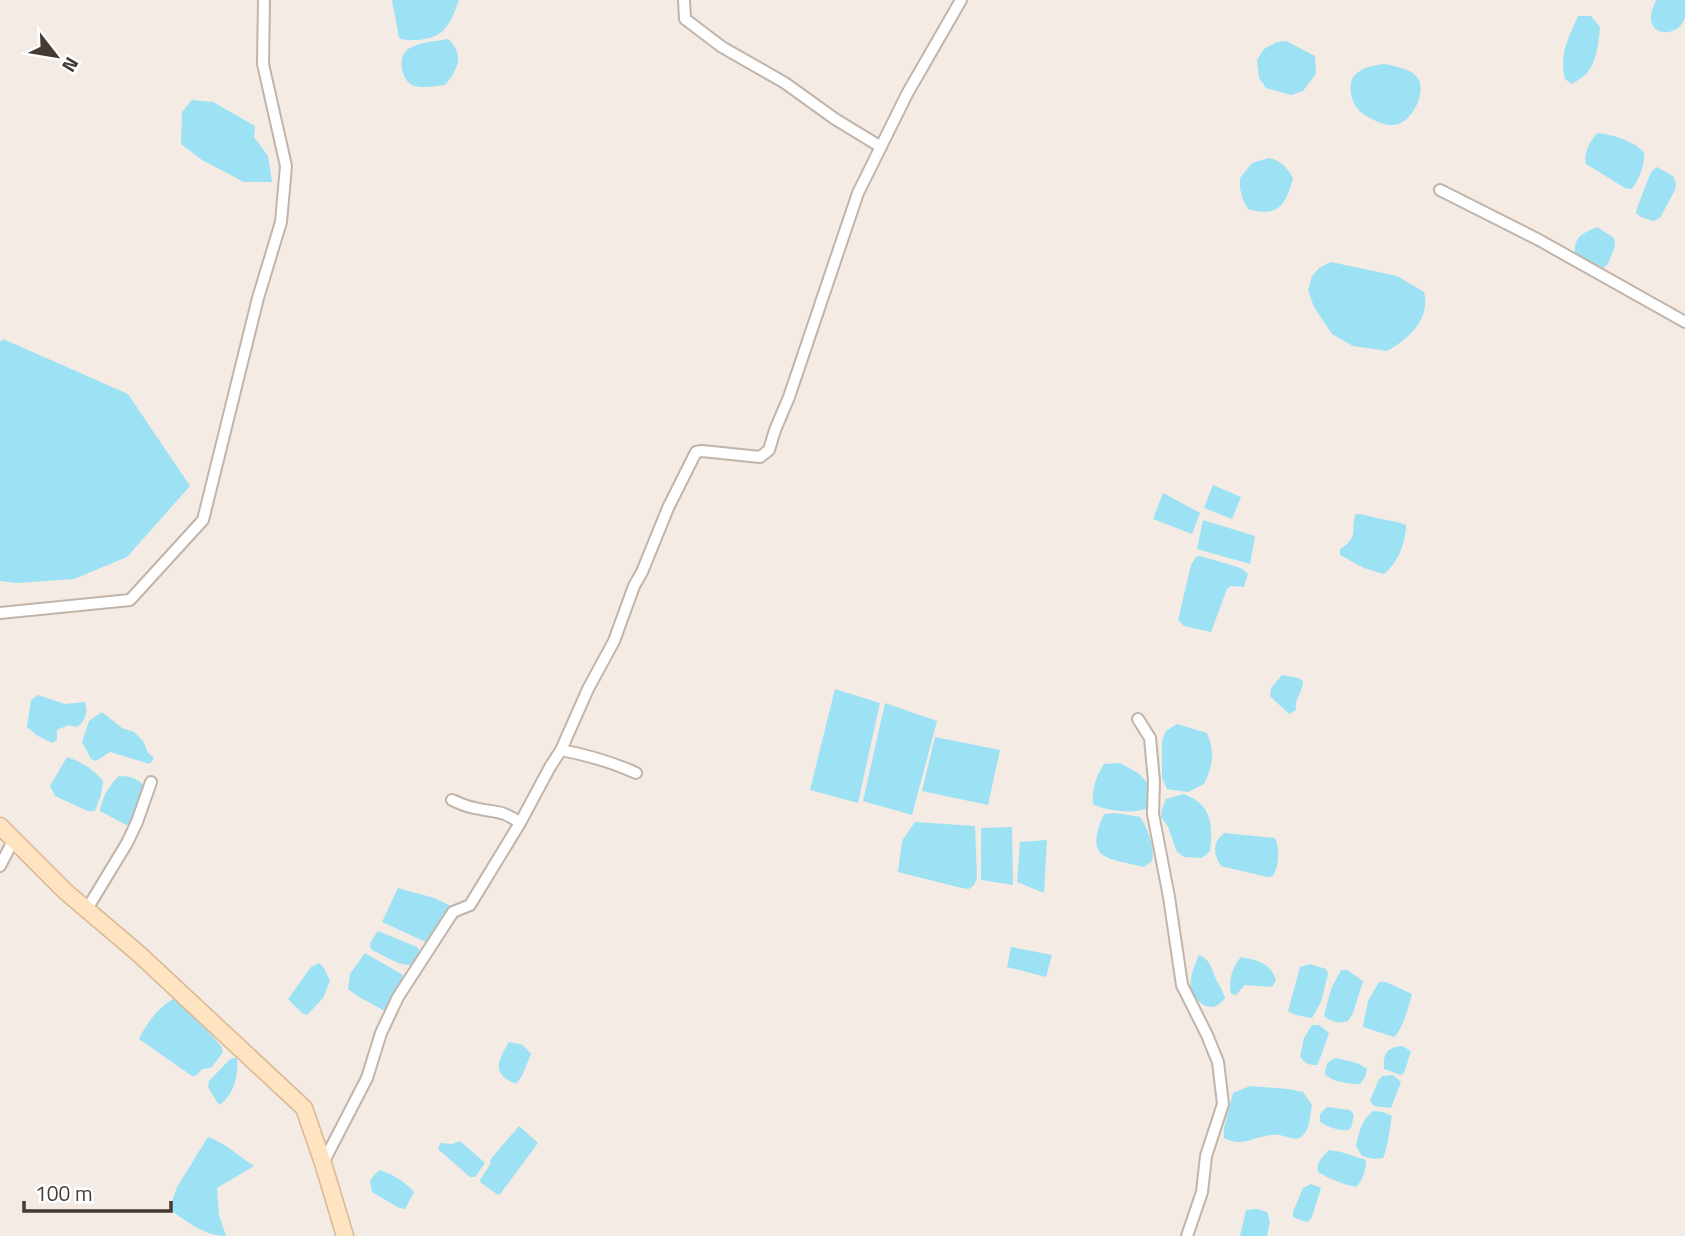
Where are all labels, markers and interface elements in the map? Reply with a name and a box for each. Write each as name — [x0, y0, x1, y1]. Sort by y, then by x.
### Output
north arrow — [21, 21, 91, 91]
text: N — [55, 52, 87, 78]
scale bar — [24, 1170, 172, 1214]
text: 100 m — [35, 1177, 92, 1209]

